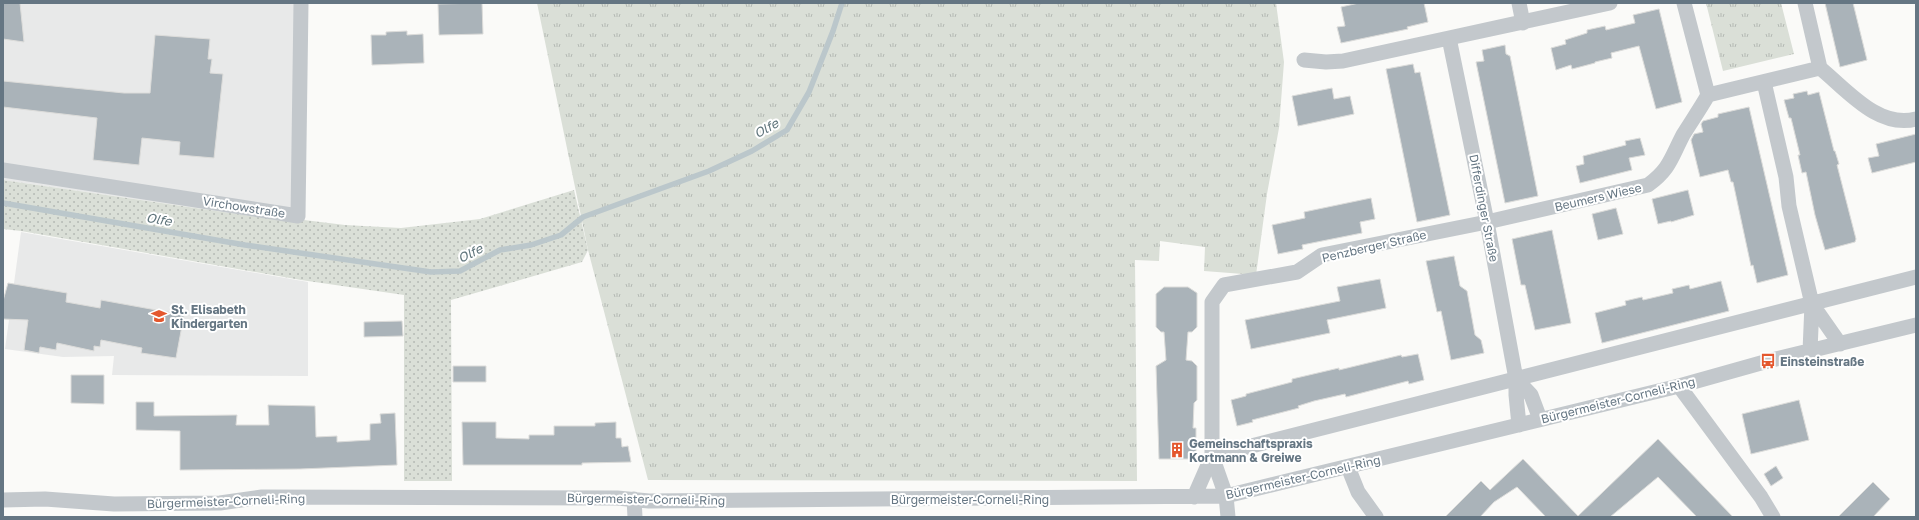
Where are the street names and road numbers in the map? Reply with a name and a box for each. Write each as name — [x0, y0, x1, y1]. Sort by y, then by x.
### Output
street label: Differdinger Straße — [1466, 153, 1502, 263]
street label: Beumers Wiese — [1553, 180, 1643, 214]
street label: Virchowstraße — [202, 193, 286, 221]
street label: Penzberger Straße — [1320, 227, 1428, 265]
street label: Bürgermeister-Corneli-Ring — [1539, 374, 1697, 426]
street label: Bürgermeister-Corneli-Ring — [1224, 452, 1382, 502]
street label: Bürgermeister-Corneli-Ring — [567, 490, 725, 508]
street label: Bürgermeister-Corneli-Ring — [147, 491, 305, 511]
street label: Bürgermeister-Corneli-Ring — [891, 492, 1049, 507]

